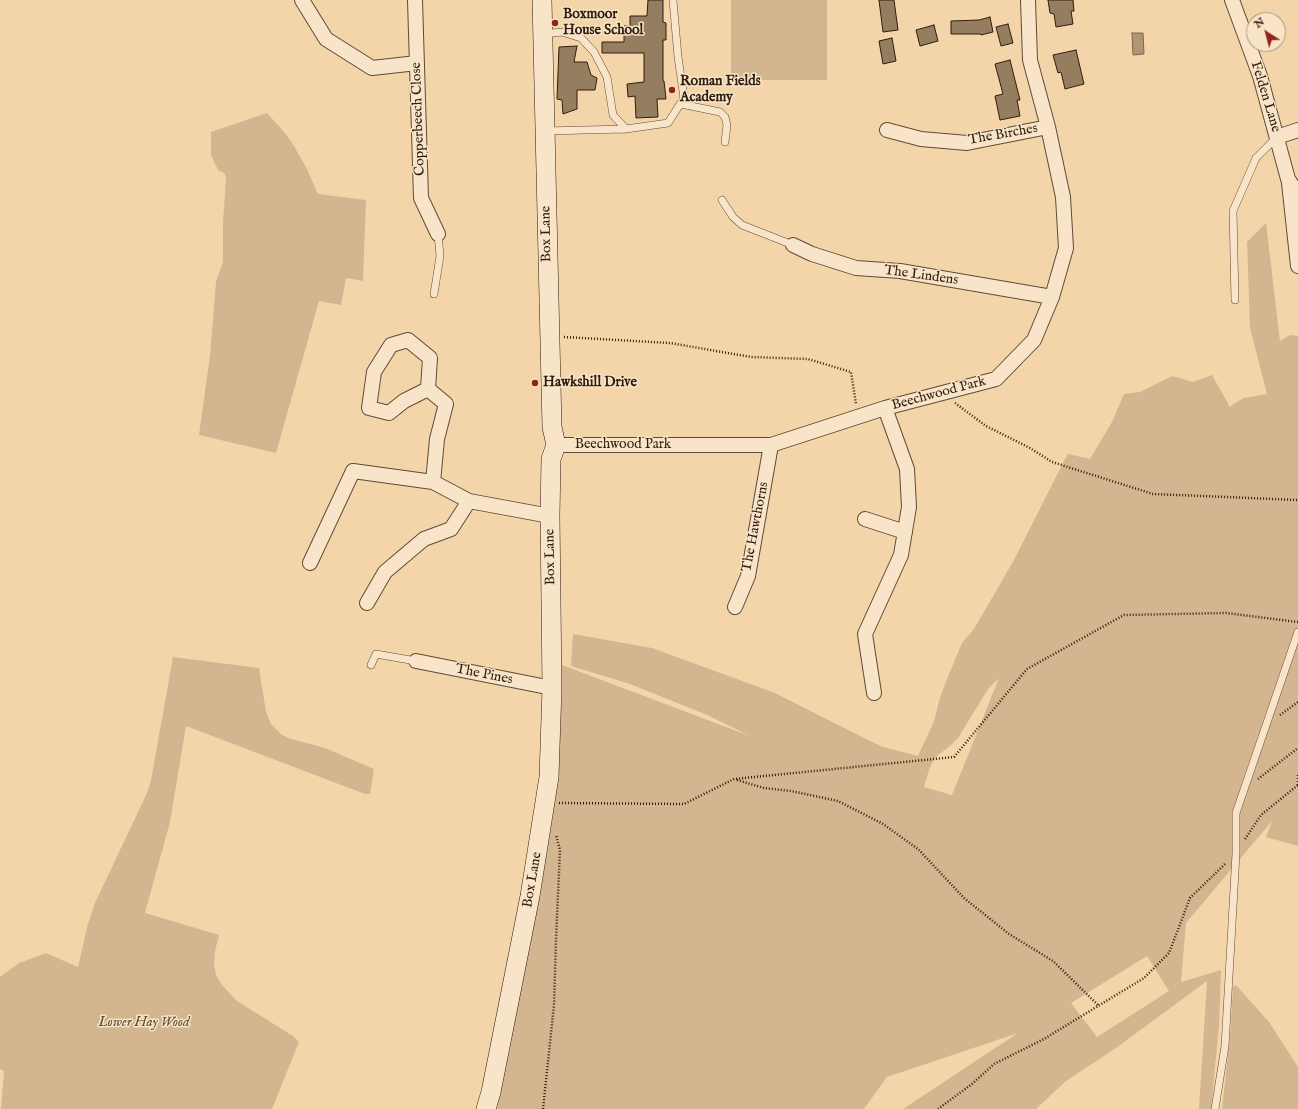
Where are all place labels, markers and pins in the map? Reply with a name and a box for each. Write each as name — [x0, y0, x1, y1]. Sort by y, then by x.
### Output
place label: Boxmoor House School — [563, 7, 643, 40]
marker: Boxmoor House School — [550, 18, 560, 28]
place label: Roman Fields Academy — [680, 74, 761, 106]
marker: Roman Fields Academy — [667, 85, 677, 95]
place label: Hawkshill Drive — [543, 375, 637, 391]
marker: Hawkshill Drive — [530, 378, 540, 388]

